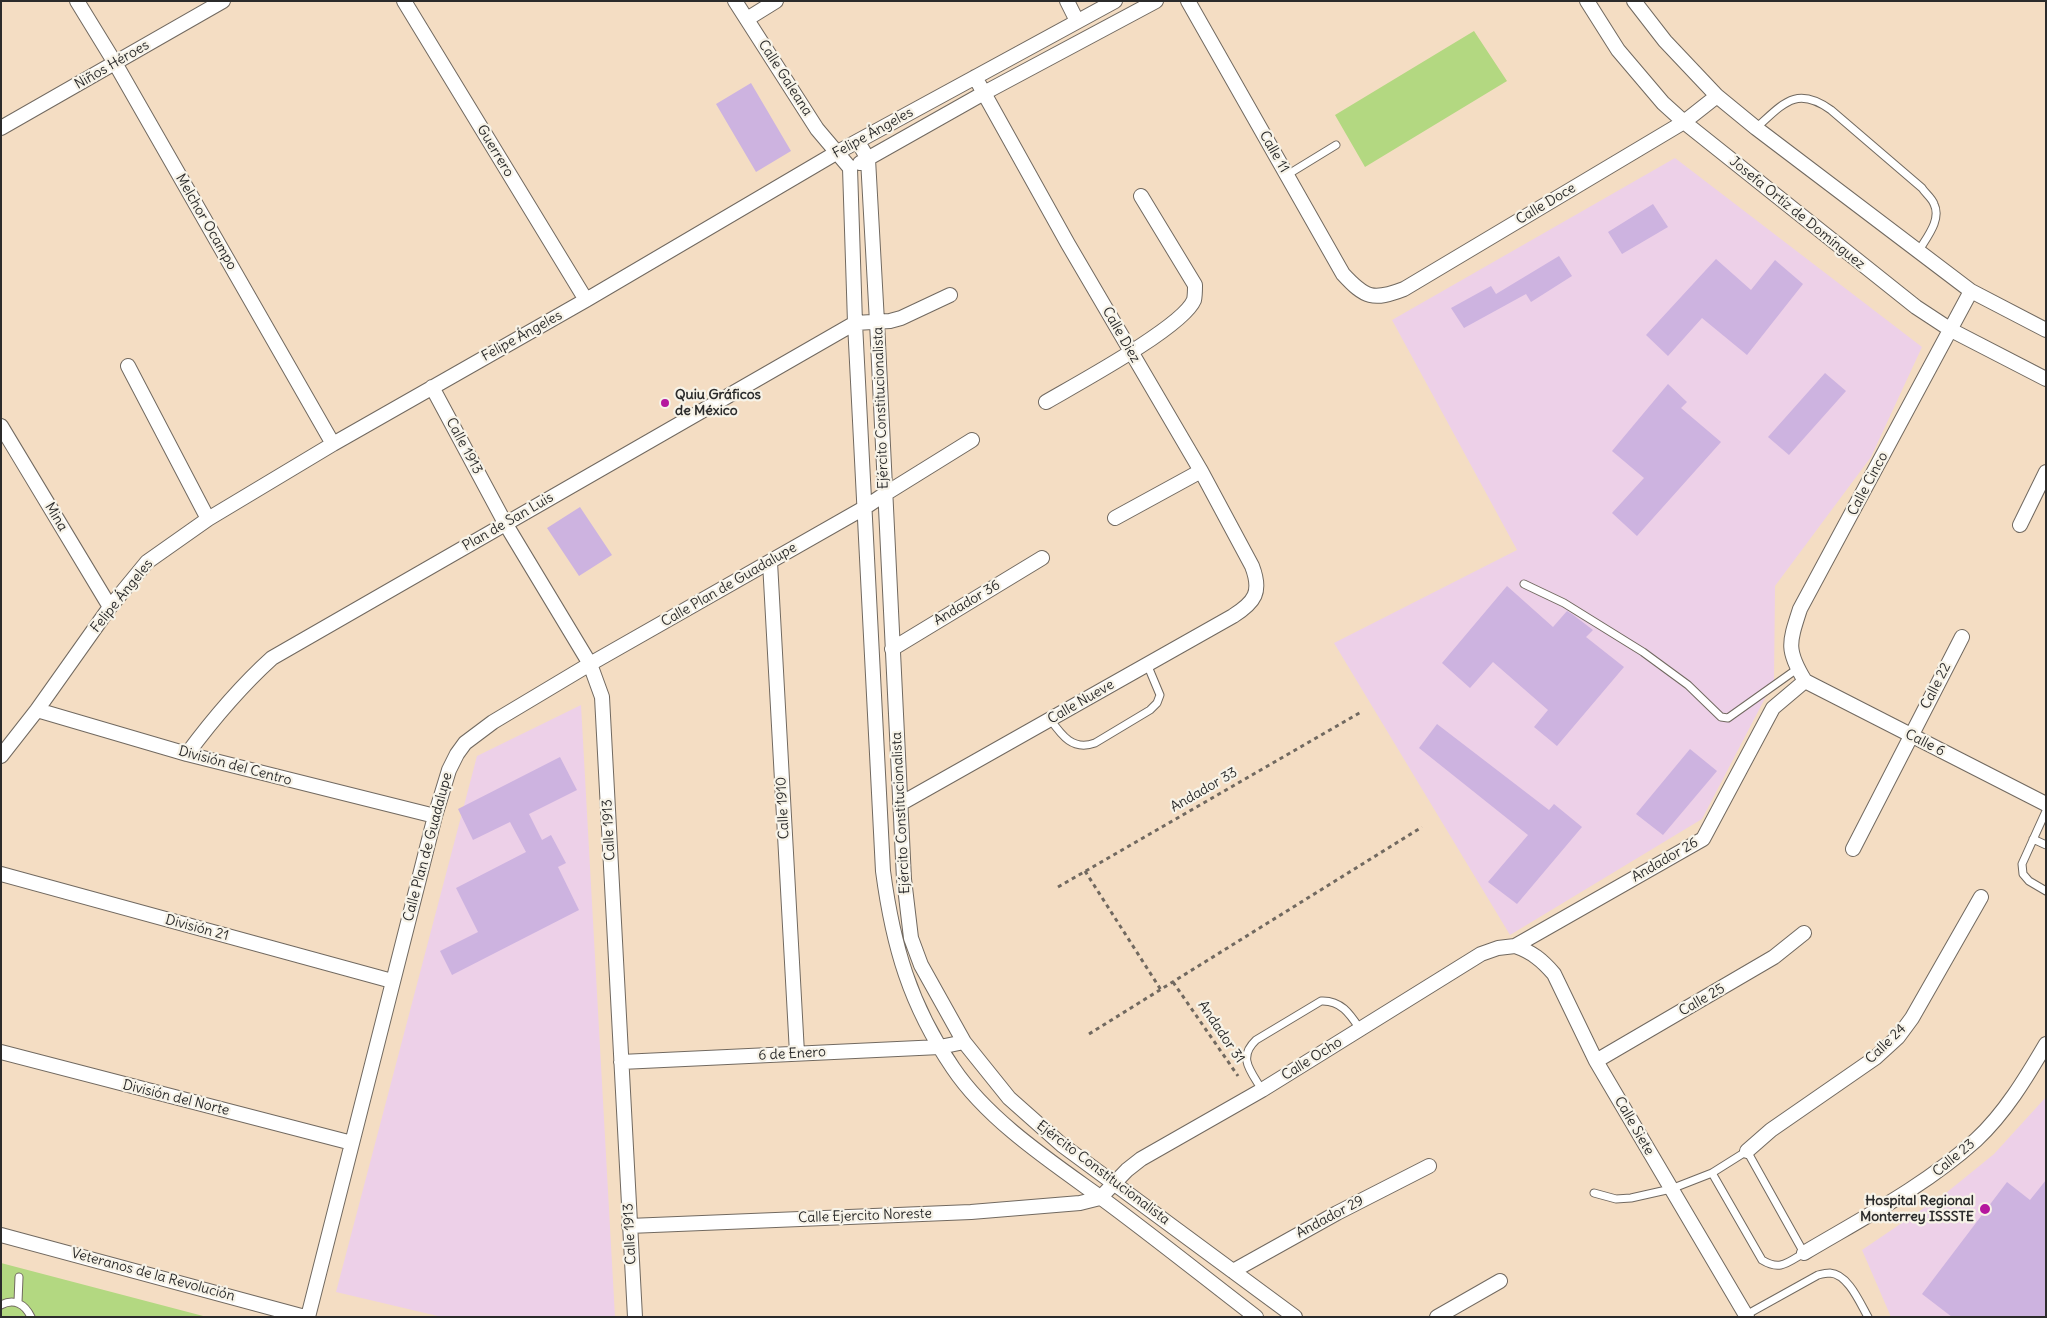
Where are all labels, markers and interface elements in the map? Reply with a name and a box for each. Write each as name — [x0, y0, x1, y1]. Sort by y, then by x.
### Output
street label: Niños Héroes — [72, 37, 152, 93]
street label: Calle Galeana — [754, 37, 816, 119]
street label: Felipe Ángeles — [830, 104, 916, 162]
street label: Guerrero — [473, 122, 517, 180]
street label: Calle 11 — [1255, 128, 1293, 176]
street label: Josefa Ortíz de Domínguez — [1726, 153, 1868, 273]
street label: Melchor Ocampo — [172, 171, 240, 273]
street label: Calle Doce — [1513, 180, 1579, 228]
street label: Calle Diez — [1098, 304, 1144, 366]
street label: Felipe Ángeles — [479, 307, 565, 365]
street label: Ejército Constitucionalista — [870, 327, 892, 489]
place label: Quiu Gráficos de México — [675, 387, 761, 420]
marker: Quiu Gráficos de México — [659, 397, 671, 409]
street label: Calle 1913 — [442, 415, 486, 477]
street label: Calle Cinco — [1844, 449, 1892, 519]
street label: Plan de San Luis — [459, 489, 557, 555]
street label: Mina — [41, 500, 71, 534]
street label: Calle Plan de Guadalupe — [658, 539, 800, 631]
street label: Felipe Ángeles — [87, 556, 157, 636]
street label: Andador 36 — [931, 577, 1003, 629]
street label: Calle 22 — [1917, 660, 1955, 712]
street label: Calle Nueve — [1045, 676, 1117, 728]
street label: Calle 6 — [1902, 726, 1948, 760]
street label: Ejército Constitucionalista — [888, 731, 914, 895]
street label: División del Centro — [177, 743, 293, 789]
street label: Andador 33 — [1168, 764, 1240, 816]
street label: Calle Plan de Guadalupe — [400, 771, 456, 923]
street label: Calle 1910 — [773, 776, 793, 840]
street label: Calle 1913 — [599, 799, 619, 861]
street label: Andador 26 — [1629, 834, 1701, 886]
street label: División 21 — [163, 911, 231, 945]
street label: Calle 25 — [1676, 980, 1728, 1020]
street label: Andador 31 — [1194, 998, 1248, 1066]
street label: Calle 24 — [1862, 1021, 1910, 1067]
street label: Calle Ocho — [1279, 1034, 1345, 1084]
street label: 6 de Enero — [758, 1044, 826, 1064]
street label: División del Norte — [121, 1077, 231, 1119]
street label: Calle Siete — [1611, 1094, 1657, 1158]
street label: Ejército Constitucionalista — [1033, 1117, 1173, 1229]
street label: Calle 23 — [1930, 1136, 1978, 1180]
street label: Andador 29 — [1293, 1192, 1367, 1242]
place label: Hospital Regional Monterrey ISSSTE — [1860, 1193, 1974, 1226]
marker: Hospital Regional Monterrey ISSSTE — [1978, 1202, 1992, 1216]
street label: Calle 1913 — [620, 1203, 640, 1265]
street label: Calle Ejercito Noreste — [798, 1205, 932, 1227]
street label: Veteranos de la Revolución — [69, 1245, 237, 1305]

